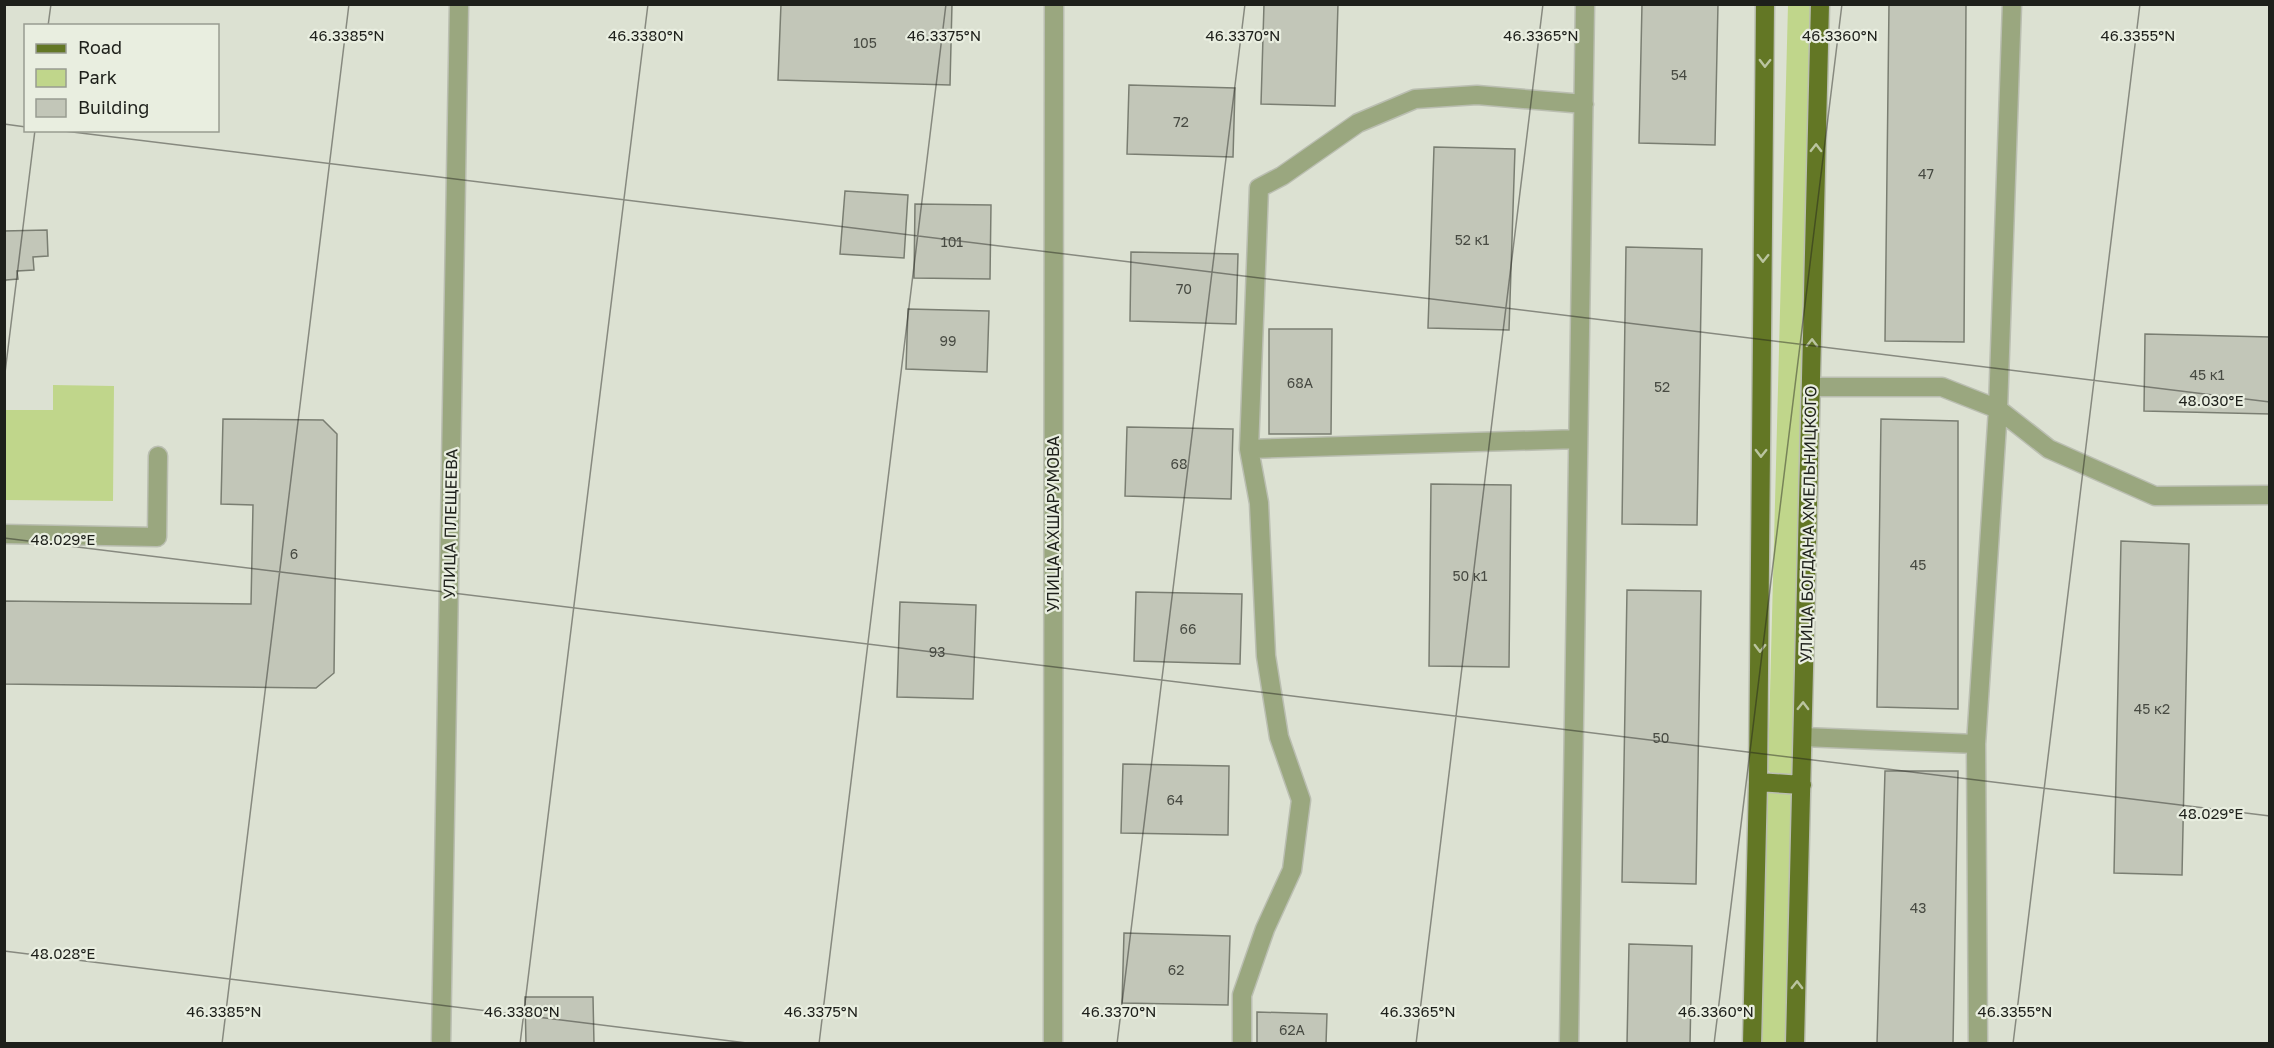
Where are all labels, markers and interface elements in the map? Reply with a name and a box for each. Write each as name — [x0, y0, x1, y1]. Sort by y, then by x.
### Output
legend — [24, 24, 219, 132]
text: 46.3385°N — [309, 26, 385, 44]
text: 46.3380°N — [608, 26, 684, 44]
text: 46.3375°N — [907, 26, 981, 44]
text: 46.3370°N — [1206, 26, 1280, 44]
text: 46.3365°N — [1503, 26, 1579, 44]
text: 46.3360°N — [1802, 26, 1878, 44]
text: 46.3355°N — [2101, 26, 2175, 44]
house number: 105 — [853, 34, 877, 51]
text: Road — [78, 36, 122, 58]
one-way arrow — [1759, 58, 1771, 67]
text: Park — [78, 66, 117, 88]
house number: 54 — [1671, 66, 1687, 83]
text: Building — [78, 96, 149, 118]
house number: 72 — [1173, 113, 1189, 130]
one-way arrow — [1810, 144, 1823, 153]
house number: 47 — [1918, 165, 1934, 182]
house number: 52 к1 — [1455, 231, 1489, 248]
house number: 101 — [941, 233, 963, 250]
one-way arrow — [1757, 253, 1769, 262]
house number: 70 — [1176, 280, 1192, 297]
house number: 99 — [940, 332, 956, 349]
one-way arrow — [1806, 339, 1818, 348]
house number: 45 к1 — [2190, 366, 2225, 383]
house number: 68А — [1287, 374, 1314, 391]
house number: 52 — [1654, 378, 1670, 395]
street label: УЛИЦА БОГДАНА ХМЕЛЬНИЦКОГО — [1796, 385, 1820, 663]
text: 48.030°E — [2178, 391, 2244, 409]
street label: УЛИЦА АХШАРУМОВА — [1043, 436, 1063, 612]
street label: УЛИЦА ПЛЕЩЕЕВА — [439, 448, 461, 599]
one-way arrow — [1755, 448, 1767, 457]
house number: 68 — [1170, 455, 1188, 472]
text: 48.029°E — [31, 530, 95, 548]
house number: 6 — [290, 545, 298, 562]
house number: 45 — [1910, 556, 1926, 573]
house number: 50 к1 — [1452, 567, 1488, 584]
house number: 66 — [1180, 620, 1196, 637]
house number: 93 — [929, 643, 945, 660]
one-way arrow — [1753, 643, 1766, 652]
house number: 45 к2 — [2134, 700, 2170, 717]
one-way arrow — [1797, 702, 1810, 711]
house number: 50 — [1653, 729, 1669, 746]
house number: 64 — [1166, 791, 1184, 808]
text: 48.029°E — [2179, 804, 2243, 822]
house number: 43 — [1910, 899, 1926, 916]
text: 48.028°E — [31, 944, 95, 962]
house number: 62 — [1168, 961, 1184, 978]
one-way arrow — [1790, 981, 1803, 990]
text: 46.3385°N — [186, 1002, 262, 1020]
text: 46.3380°N — [484, 1002, 560, 1020]
text: 46.3375°N — [784, 1002, 858, 1020]
text: 46.3370°N — [1082, 1002, 1156, 1020]
text: 46.3365°N — [1380, 1002, 1456, 1020]
text: 46.3360°N — [1678, 1002, 1754, 1020]
text: 46.3355°N — [1978, 1002, 2052, 1020]
house number: 62А — [1279, 1021, 1306, 1038]

